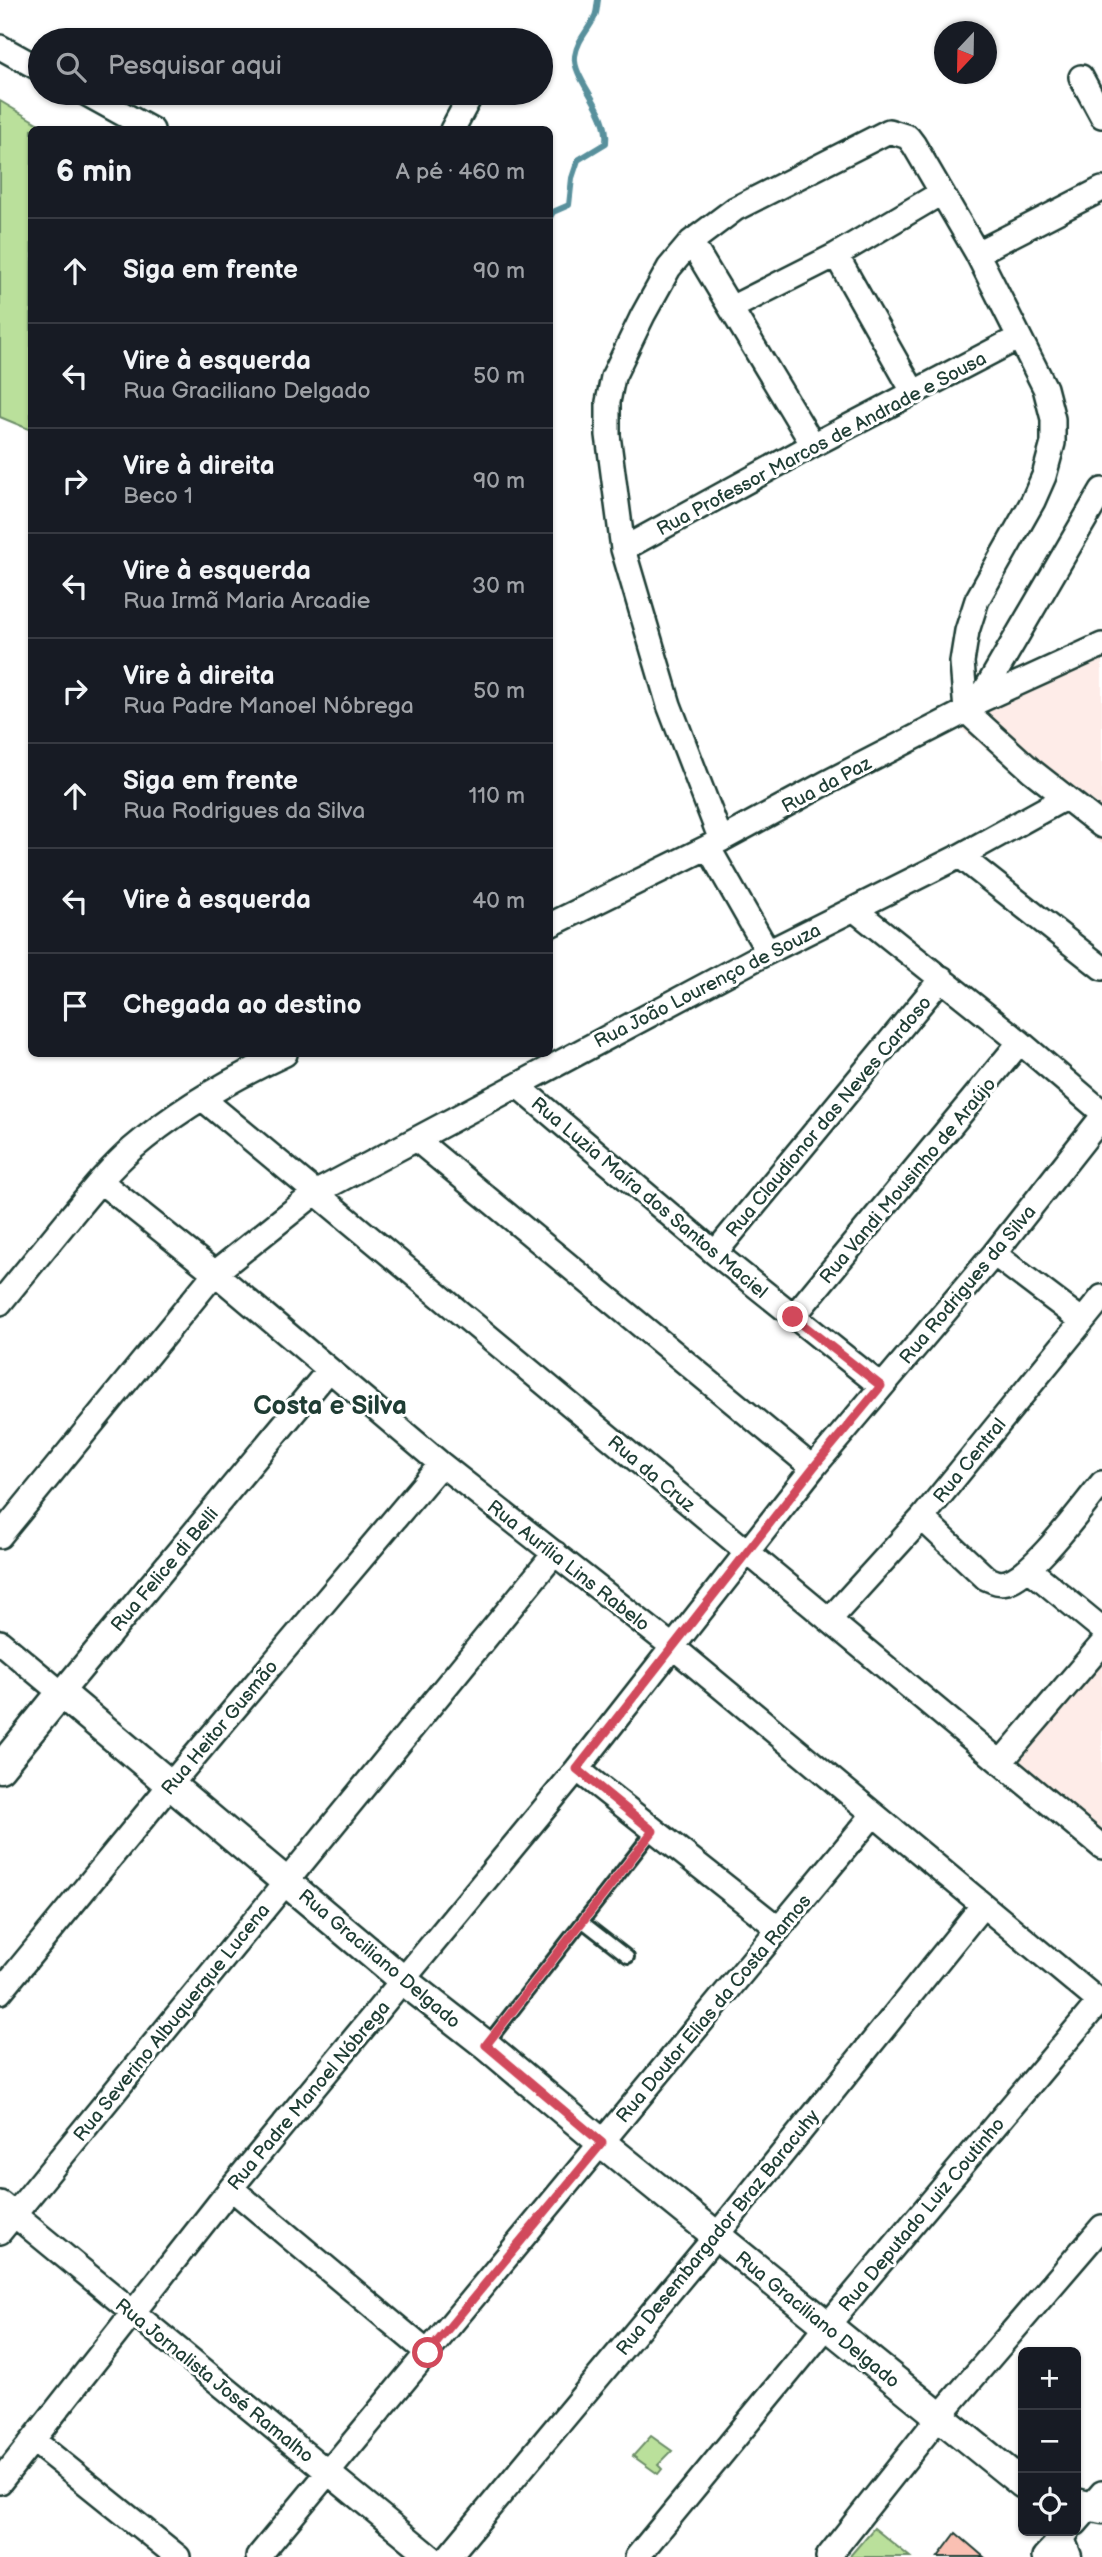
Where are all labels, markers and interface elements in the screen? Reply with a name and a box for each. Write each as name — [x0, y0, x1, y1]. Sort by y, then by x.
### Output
north arrow — [934, 21, 997, 84]
search box — [28, 28, 553, 105]
icon: search — [52, 48, 90, 86]
text: Pesquisar aqui — [108, 51, 282, 82]
text: 6 min — [56, 154, 132, 190]
text: A pé · 460 m — [396, 158, 525, 186]
icon: ahead — [56, 252, 94, 290]
text: Siga em frente — [123, 255, 298, 286]
text: 90 m — [473, 257, 525, 285]
text: Vire à esquerda — [123, 346, 311, 377]
street label: Rua Professor Marcos de Andrade e Sousa — [653, 347, 990, 541]
icon: left — [56, 357, 94, 395]
text: 50 m — [473, 362, 525, 390]
text: Rua Graciliano Delgado — [123, 377, 371, 405]
text: Vire à direita — [123, 451, 275, 482]
icon: right — [56, 462, 94, 500]
text: 90 m — [473, 467, 525, 495]
text: Beco 1 — [123, 482, 193, 510]
text: Vire à esquerda — [123, 556, 311, 587]
icon: left — [56, 567, 94, 605]
text: 30 m — [472, 572, 525, 600]
text: Rua Irmã Maria Arcadie — [123, 587, 370, 615]
text: Vire à direita — [123, 661, 275, 692]
icon: right — [56, 672, 94, 710]
text: 50 m — [473, 677, 525, 705]
text: Rua Padre Manoel Nóbrega — [123, 692, 414, 720]
street label: Rua da Paz — [778, 752, 876, 818]
text: Siga em frente — [123, 766, 298, 797]
icon: ahead — [56, 777, 94, 815]
text: 110 m — [468, 782, 525, 810]
text: Rua Rodrigues da Silva — [123, 797, 365, 825]
icon: left — [56, 882, 94, 920]
text: Vire à esquerda — [123, 885, 311, 916]
text: 40 m — [472, 887, 525, 915]
street label: Rua João Lourenço de Souza — [590, 919, 825, 1054]
icon: arrive — [56, 987, 94, 1025]
text: Chegada ao destino — [123, 990, 361, 1021]
street label: Rua Claudionor das Neves Cardoso — [722, 992, 937, 1242]
street label: Rua Vandi Mousinho de Araújo — [815, 1073, 1001, 1289]
street label: Rua Luzia Maíra dos Santos Maciel — [526, 1092, 772, 1304]
street label: Rua Rodrigues da Silva — [895, 1201, 1041, 1369]
route end — [777, 1301, 808, 1332]
district label: Costa e Silva — [253, 1391, 407, 1422]
street label: Rua Central — [929, 1414, 1011, 1508]
street label: Rua da Cruz — [603, 1431, 700, 1518]
street label: Rua Aurília Lins Rabelo — [482, 1496, 654, 1637]
street label: Rua Felice di Belli — [107, 1503, 224, 1637]
street label: Rua Heitor Gusmão — [157, 1656, 283, 1800]
street label: Rua Graciliano Delgado — [293, 1885, 465, 2034]
street label: Rua Doutor Elias da Costa Ramos — [612, 1890, 817, 2128]
street label: Rua Severino Albuquerque Lucena — [69, 1899, 275, 2146]
street label: Rua Padre Manoel Nóbrega — [223, 1997, 395, 2195]
street label: Rua Desembargador Braz Baracuhy — [612, 2105, 825, 2361]
street label: Rua Deputado Luiz Coutinho — [834, 2113, 1010, 2317]
street label: Rua Graciliano Delgado — [730, 2247, 904, 2393]
street label: Rua Jornalista José Ramalho — [110, 2294, 318, 2468]
route start — [412, 2337, 443, 2368]
map controls — [1018, 2347, 1081, 2536]
button: + — [1018, 2347, 1081, 2410]
button: − — [1018, 2410, 1081, 2473]
button: locate — [1018, 2473, 1081, 2536]

